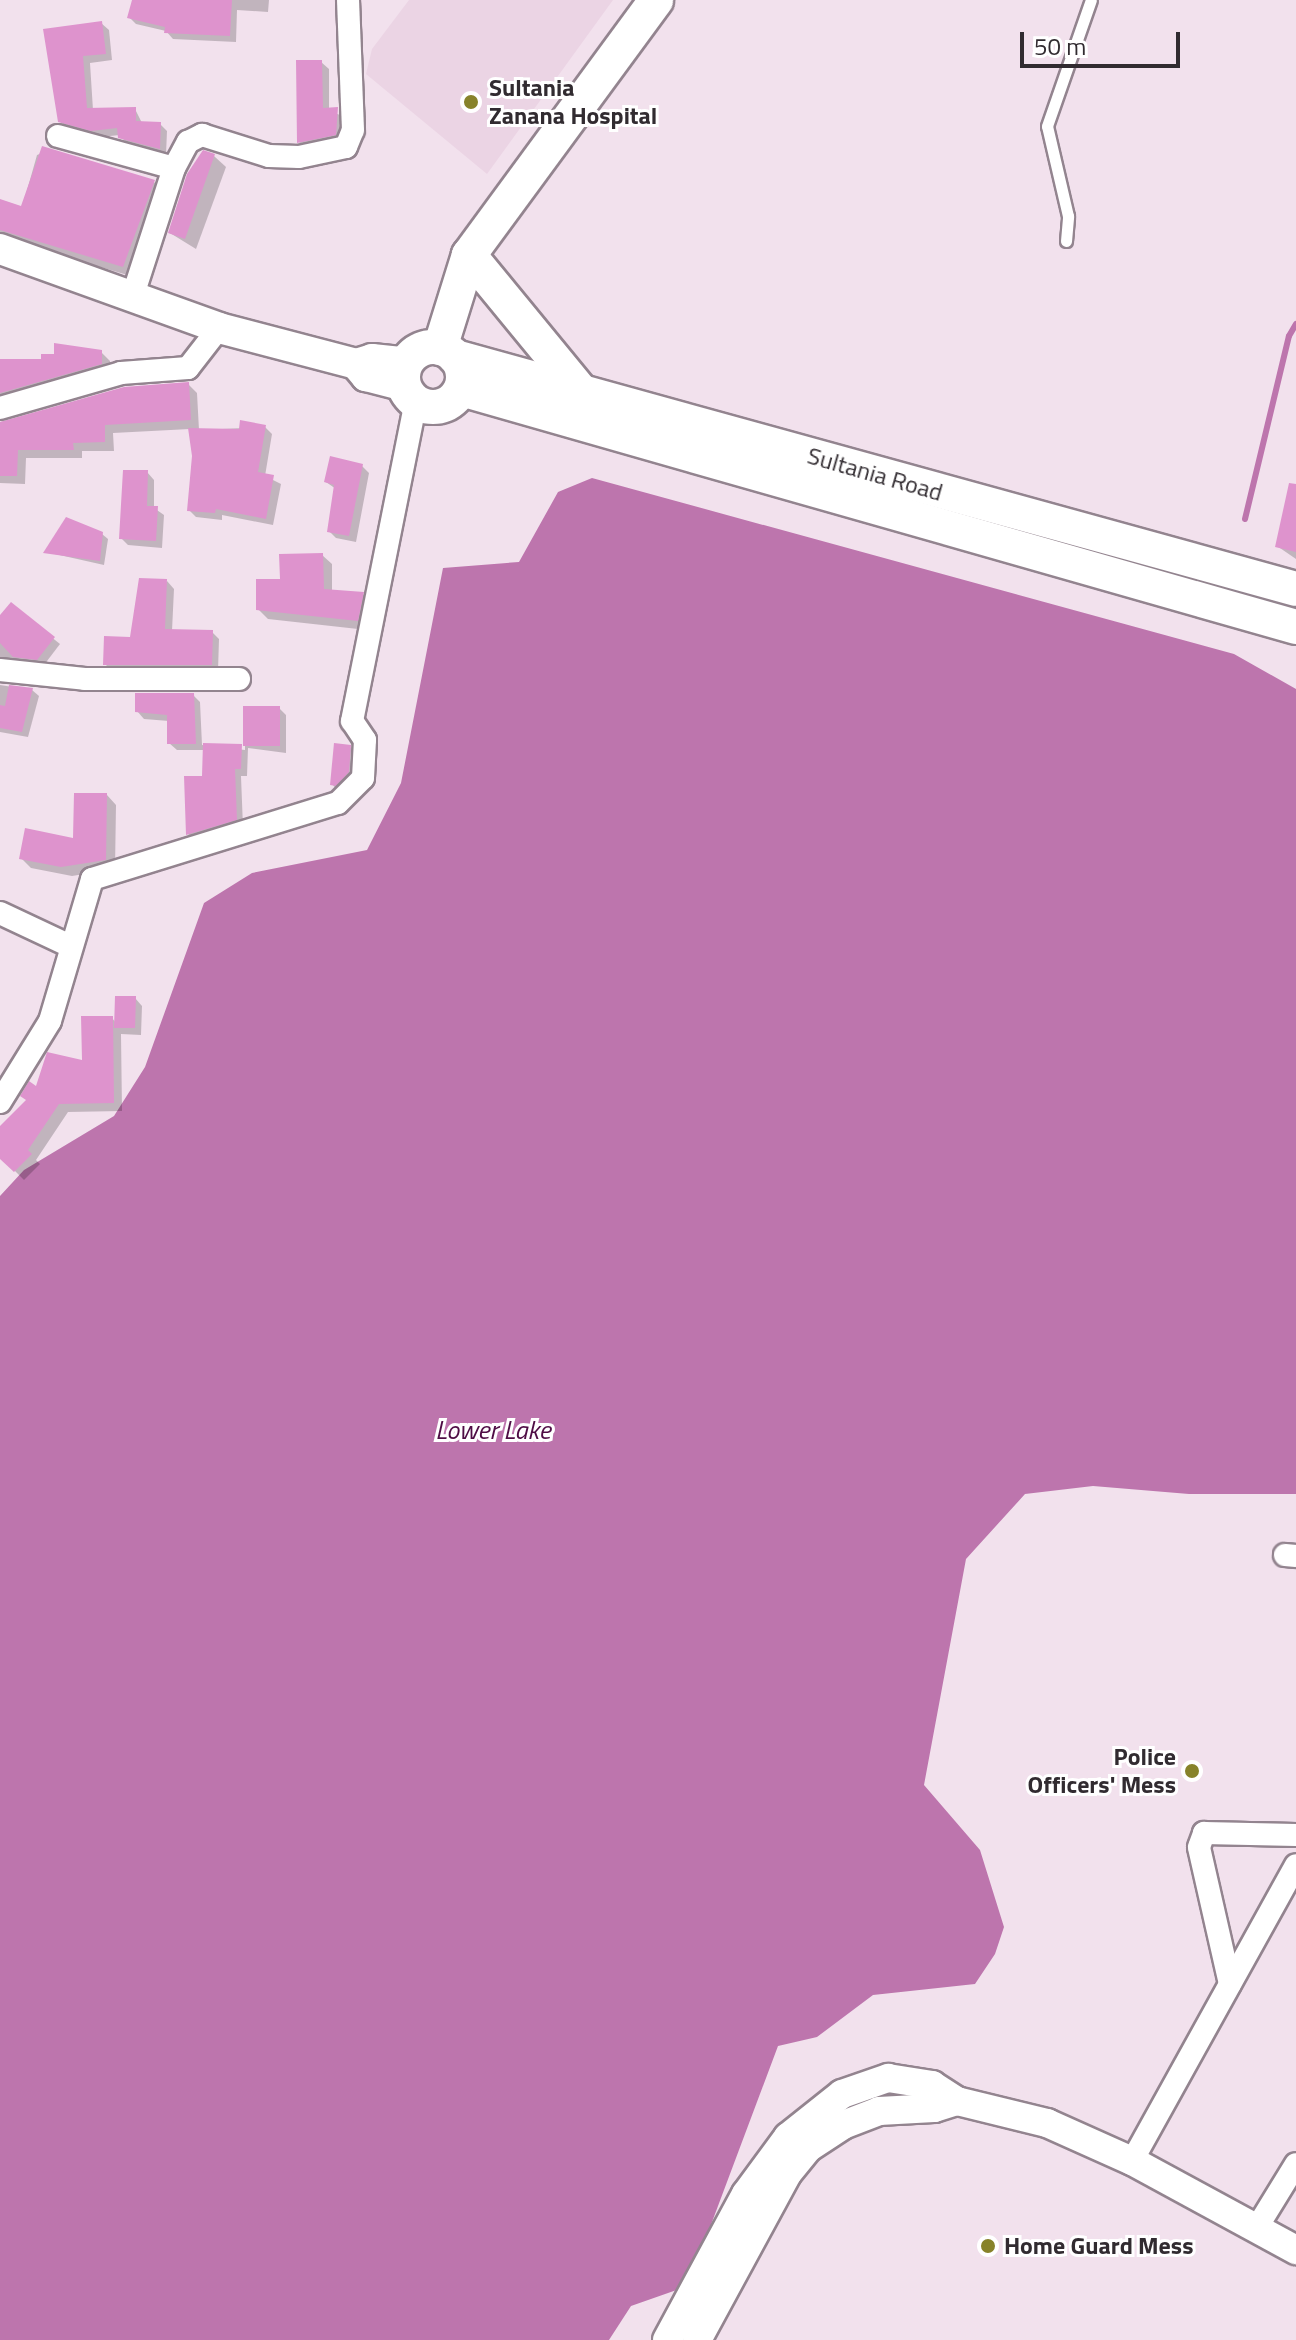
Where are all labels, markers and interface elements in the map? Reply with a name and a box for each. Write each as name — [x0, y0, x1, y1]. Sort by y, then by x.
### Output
scale bar — [1024, 16, 1184, 66]
text: 50 m — [1034, 28, 1086, 64]
place label: Sultania Zanana Hospital — [489, 74, 657, 130]
marker: Sultania Zanana Hospital — [460, 91, 482, 113]
street label: Sultania Road — [804, 441, 946, 507]
water label: Lower Lake — [435, 1414, 551, 1446]
place label: Police Officers' Mess — [1028, 1743, 1176, 1799]
marker: Police Officers' Mess — [1183, 1762, 1201, 1780]
place label: Home Guard Mess — [1004, 2232, 1193, 2260]
marker: Home Guard Mess — [979, 2237, 997, 2255]

